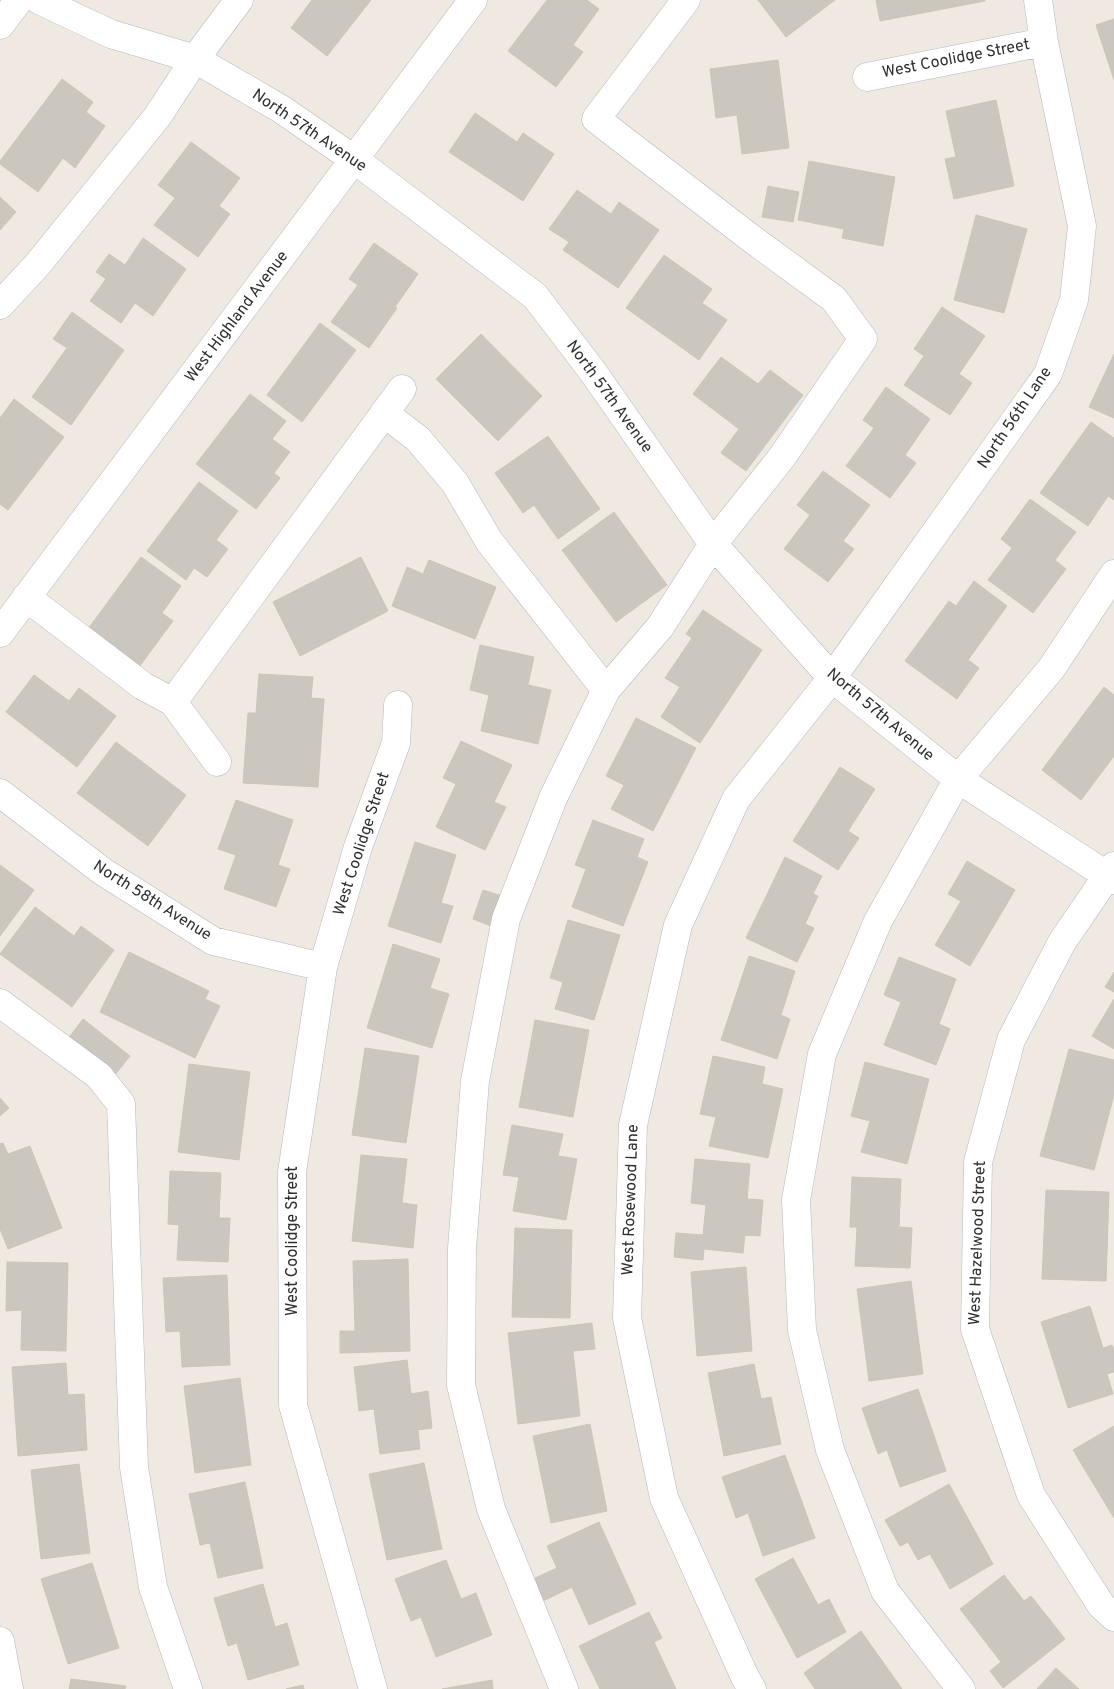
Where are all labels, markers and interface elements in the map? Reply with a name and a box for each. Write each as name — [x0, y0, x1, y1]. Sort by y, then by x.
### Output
street label: West Coolidge Street — [881, 35, 1031, 83]
street label: North 57th Avenue — [248, 85, 370, 177]
street label: West Highland Avenue — [181, 247, 293, 387]
street label: North 57th Avenue — [561, 337, 657, 457]
street label: North 56th Lane — [974, 363, 1056, 473]
street label: North 57th Avenue — [822, 664, 938, 766]
street label: West Coolidge Street — [329, 770, 395, 918]
street label: North 58th Avenue — [89, 857, 215, 945]
street label: West Rosewood Lane — [618, 1124, 644, 1276]
street label: West Hazelwood Street — [965, 1160, 991, 1326]
street label: West Coolidge Street — [283, 1166, 303, 1316]

